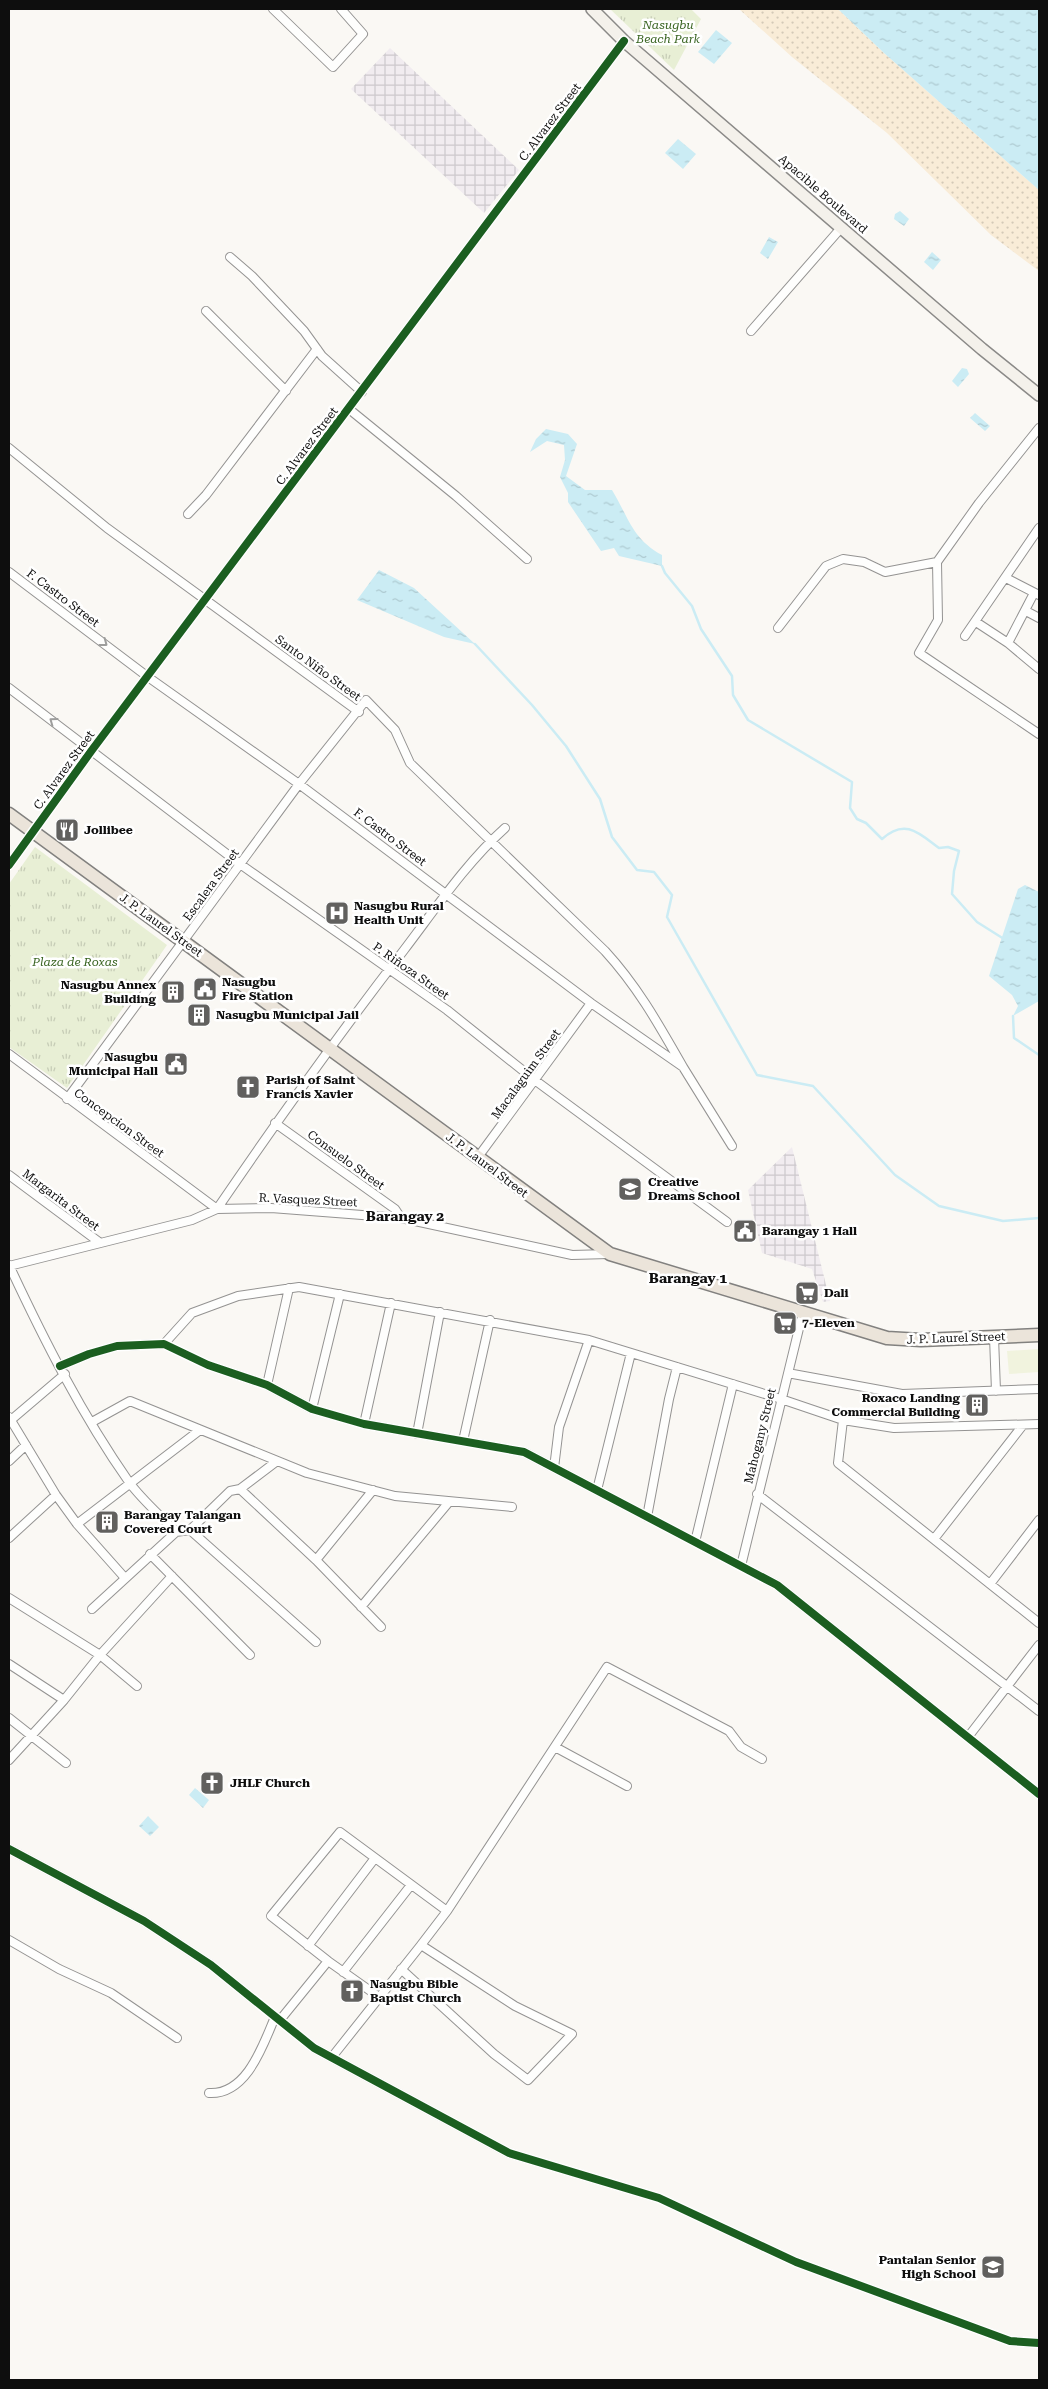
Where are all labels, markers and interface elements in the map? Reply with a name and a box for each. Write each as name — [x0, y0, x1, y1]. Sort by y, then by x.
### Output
park label: Nasugbu Beach Park — [635, 18, 700, 46]
street label: C. Alvarez Street — [516, 80, 584, 164]
street label: Apacible Boulevard — [776, 152, 870, 237]
street label: C. Alvarez Street — [273, 404, 341, 488]
street label: F. Castro Street — [24, 566, 102, 630]
street label: Santo Niño Street — [272, 632, 364, 704]
one-way arrow — [98, 637, 107, 646]
one-way arrow — [50, 718, 59, 726]
street label: C. Alvarez Street — [31, 727, 98, 812]
street label: F. Castro Street — [351, 805, 429, 869]
restaurant icon: Jollibee — [54, 817, 80, 843]
place label: Jollibee — [84, 823, 133, 837]
street label: Escalera Street — [180, 846, 242, 924]
street label: J. P. Laurel Street — [117, 890, 206, 960]
place label: Nasugbu Rural Health Unit — [354, 899, 444, 927]
hospital icon: Nasugbu Rural Health Unit — [324, 900, 350, 926]
street label: P. Riñoza Street — [370, 939, 452, 1003]
park label: Plaza de Roxas — [31, 955, 118, 969]
place label: Nasugbu Fire Station — [222, 975, 293, 1003]
public building icon: Nasugbu Fire Station — [192, 976, 218, 1002]
place label: Nasugbu Annex Building — [61, 978, 157, 1006]
building icon: Nasugbu Annex Building — [160, 979, 186, 1005]
building icon: Nasugbu Municipal Jail — [186, 1002, 212, 1028]
place label: Nasugbu Municipal Jail — [216, 1008, 359, 1022]
street label: Macalaguim Street — [489, 1026, 564, 1122]
place label: Nasugbu Municipal Hall — [69, 1050, 158, 1078]
public building icon: Nasugbu Municipal Hall — [163, 1051, 189, 1077]
place label: Parish of Saint Francis Xavier — [266, 1073, 355, 1101]
church icon: Parish of Saint Francis Xavier — [235, 1074, 261, 1100]
street label: Concepcion Street — [71, 1086, 167, 1161]
street label: Consuelo Street — [305, 1127, 388, 1193]
street label: J. P. Laurel Street — [443, 1130, 531, 1201]
street label: Margarita Street — [20, 1166, 103, 1234]
place label: Creative Dreams School — [648, 1175, 740, 1203]
school or university icon: Creative Dreams School — [617, 1176, 643, 1202]
street label: R. Vasquez Street — [258, 1190, 358, 1210]
district label: Barangay 2 — [366, 1208, 444, 1224]
public building icon: Barangay 1 Hall — [732, 1218, 758, 1244]
place label: Barangay 1 Hall — [762, 1224, 857, 1238]
district label: Barangay 1 — [649, 1270, 727, 1286]
supermarket icon: Dali — [794, 1280, 820, 1306]
place label: Dali — [824, 1286, 849, 1300]
supermarket icon: 7-Eleven — [772, 1310, 798, 1336]
place label: 7-Eleven — [802, 1316, 855, 1330]
street label: J. P. Laurel Street — [906, 1329, 1006, 1347]
street label: Mahogany Street — [741, 1386, 779, 1485]
place label: Roxaco Landing Commercial Building — [831, 1391, 961, 1419]
building icon: Roxaco Landing Commercial Building — [964, 1392, 990, 1418]
place label: Barangay Talangan Covered Court — [124, 1508, 241, 1536]
building icon: Barangay Talangan Covered Court — [94, 1509, 120, 1535]
church icon: JHLF Church — [199, 1770, 225, 1796]
place label: JHLF Church — [230, 1776, 310, 1790]
place label: Nasugbu Bible Baptist Church — [370, 1977, 461, 2005]
church icon: Nasugbu Bible Baptist Church — [339, 1978, 365, 2004]
place label: Pantalan Senior High School — [879, 2253, 977, 2281]
school or university icon: Pantalan Senior High School — [980, 2254, 1006, 2280]

